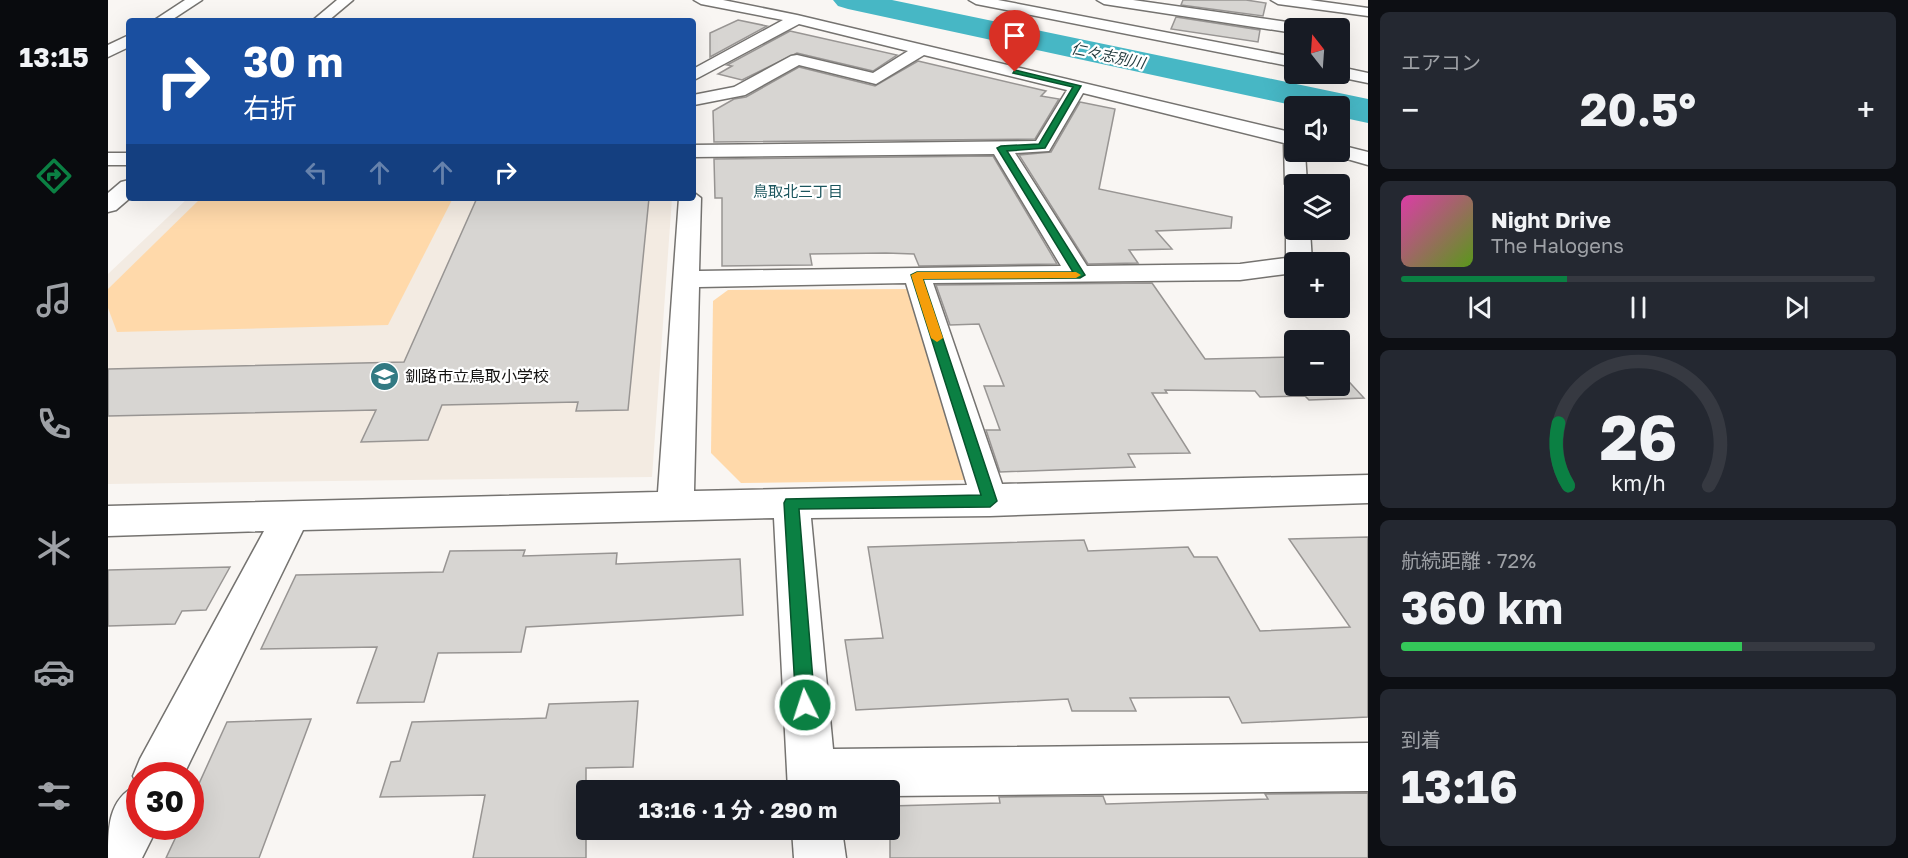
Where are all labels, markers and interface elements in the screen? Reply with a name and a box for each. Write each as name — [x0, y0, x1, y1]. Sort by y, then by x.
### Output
pin — [989, 10, 1040, 72]
north arrow — [1284, 18, 1350, 84]
map controls — [1284, 18, 1350, 396]
icon: arrive — [998, 19, 1031, 52]
text: 30 m — [243, 36, 343, 86]
water label: 仁々志別川 — [1070, 38, 1149, 72]
text: 13:15 — [19, 41, 89, 73]
icon: right — [144, 42, 222, 120]
text: エアコン — [1401, 50, 1481, 74]
text: 20.5° — [1580, 82, 1696, 136]
text: − — [1401, 90, 1419, 129]
text: + — [1857, 90, 1875, 129]
text: 右折 — [243, 92, 297, 124]
button: sound — [1284, 96, 1350, 162]
icon: directions — [33, 155, 75, 197]
icon: left — [300, 156, 333, 189]
icon: ahead — [363, 156, 396, 189]
icon: ahead — [426, 156, 459, 189]
icon: right — [489, 156, 522, 189]
button: layers — [1284, 174, 1350, 240]
district label: 鳥取北三丁目 — [753, 182, 843, 200]
text: Night Drive — [1491, 206, 1611, 233]
text: The Halogens — [1491, 233, 1624, 257]
button: + — [1284, 252, 1350, 318]
icon: music — [33, 279, 75, 321]
icon: previous — [1464, 291, 1497, 324]
icon: pause — [1622, 291, 1655, 324]
icon: next — [1780, 291, 1813, 324]
button: − — [1284, 330, 1350, 396]
school or university icon: 釧路市立鳥取小学校 — [368, 360, 400, 392]
place label: 釧路市立鳥取小学校 — [405, 366, 549, 386]
text: 26 — [1599, 399, 1677, 474]
icon: phone — [33, 403, 75, 445]
text: km/h — [1611, 470, 1665, 496]
icon: climate — [33, 527, 75, 569]
text: 航続距離 · 72% — [1401, 548, 1536, 572]
text: 360 km — [1401, 580, 1563, 634]
icon: car — [33, 651, 75, 693]
position arrow — [773, 673, 837, 737]
text: 到着 — [1401, 727, 1441, 751]
text: 13:16 — [1401, 759, 1518, 813]
speed limit sign: 30 — [126, 762, 204, 840]
icon: filters — [33, 775, 75, 817]
text: 13:16 · 1 分 · 290 m — [639, 796, 837, 823]

